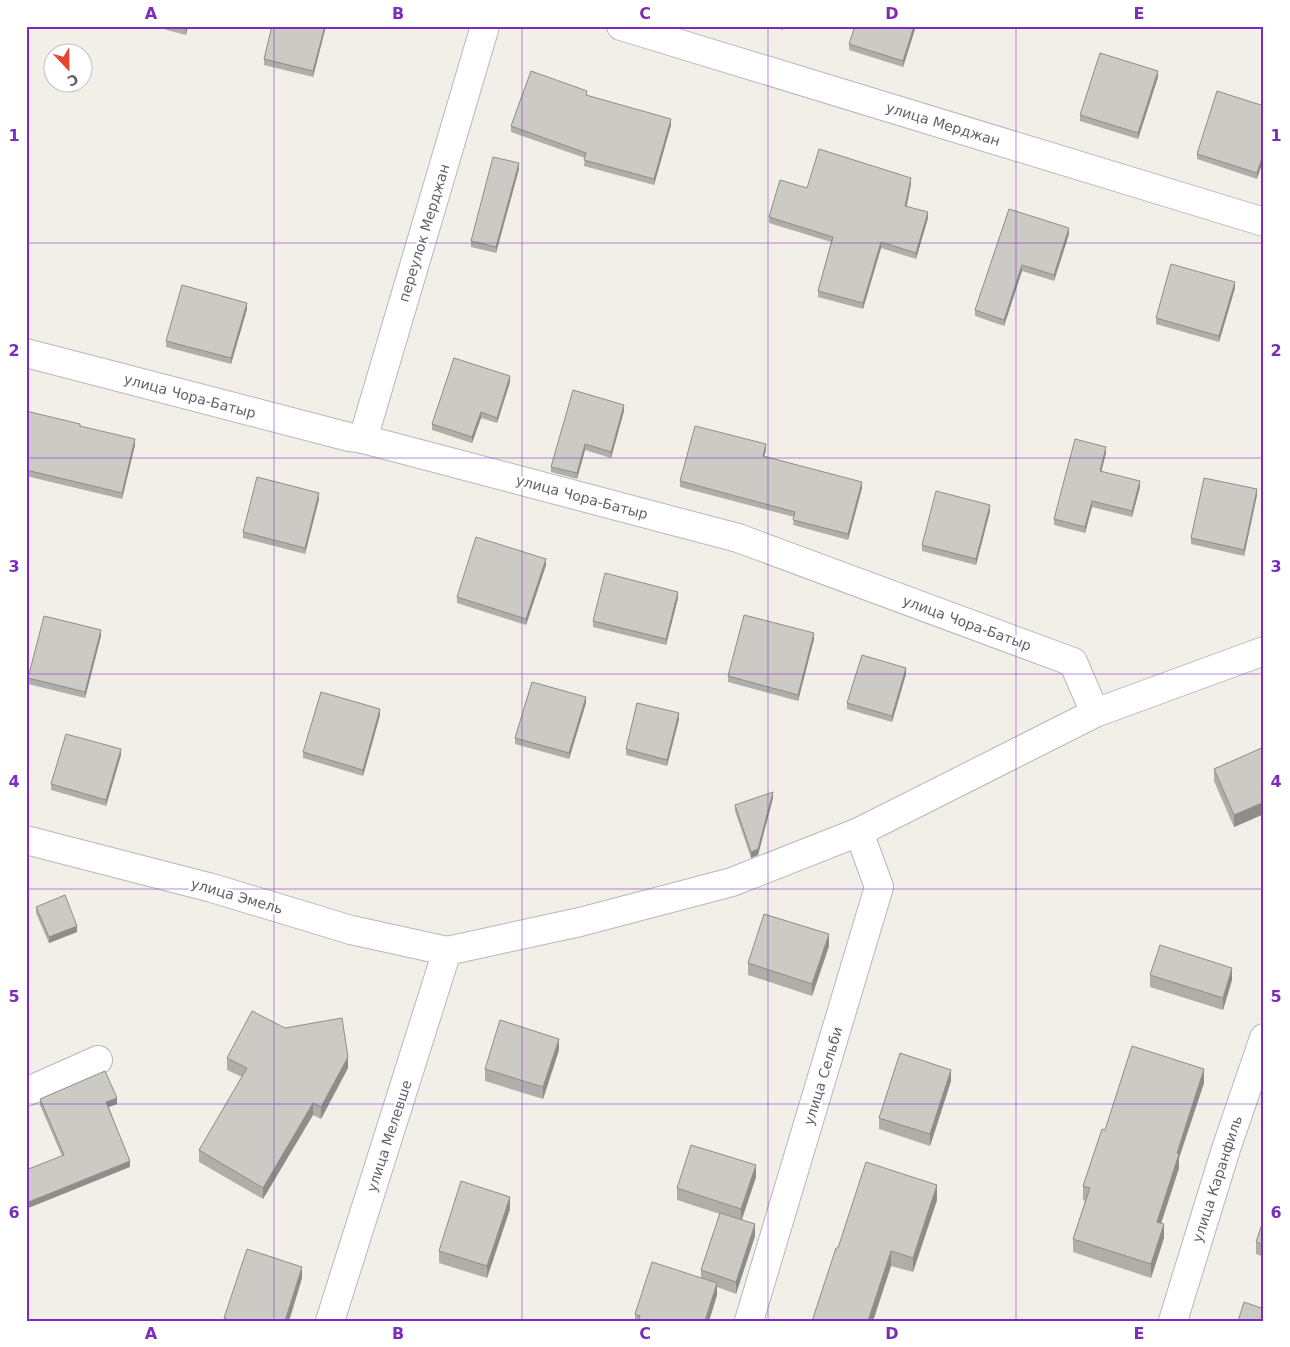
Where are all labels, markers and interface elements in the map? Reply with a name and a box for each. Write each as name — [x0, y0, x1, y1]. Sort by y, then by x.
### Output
text: A — [145, 4, 158, 23]
text: B — [392, 4, 404, 23]
text: C — [639, 4, 651, 23]
text: D — [885, 4, 899, 23]
text: E — [1134, 4, 1144, 23]
north arrow — [42, 42, 92, 92]
text: С — [65, 71, 81, 89]
street label: улица Мерджан — [884, 99, 1002, 149]
text: 1 — [8, 126, 20, 145]
text: 1 — [1270, 126, 1282, 145]
street label: переулок Мерджан — [395, 162, 453, 304]
text: 2 — [8, 341, 20, 360]
text: 2 — [1270, 341, 1282, 360]
street label: улица Чора-Батыр — [122, 371, 258, 421]
street label: улица Чора-Батыр — [514, 472, 650, 522]
text: 3 — [8, 557, 20, 576]
text: 3 — [1270, 557, 1282, 576]
street label: улица Чора-Батыр — [900, 592, 1034, 654]
text: 4 — [8, 772, 20, 791]
text: 4 — [1270, 772, 1282, 791]
street label: улица Эмель — [189, 875, 285, 917]
text: 5 — [8, 987, 20, 1006]
text: 5 — [1270, 987, 1282, 1006]
street label: улица Сельби — [800, 1025, 846, 1127]
street label: улица Мелевше — [363, 1078, 415, 1194]
street label: улица Каранфиль — [1189, 1114, 1245, 1244]
text: 6 — [8, 1203, 20, 1222]
text: 6 — [1270, 1203, 1282, 1222]
text: A — [145, 1324, 158, 1343]
text: B — [392, 1324, 404, 1343]
text: C — [639, 1324, 651, 1343]
text: D — [885, 1324, 899, 1343]
text: E — [1134, 1324, 1144, 1343]

